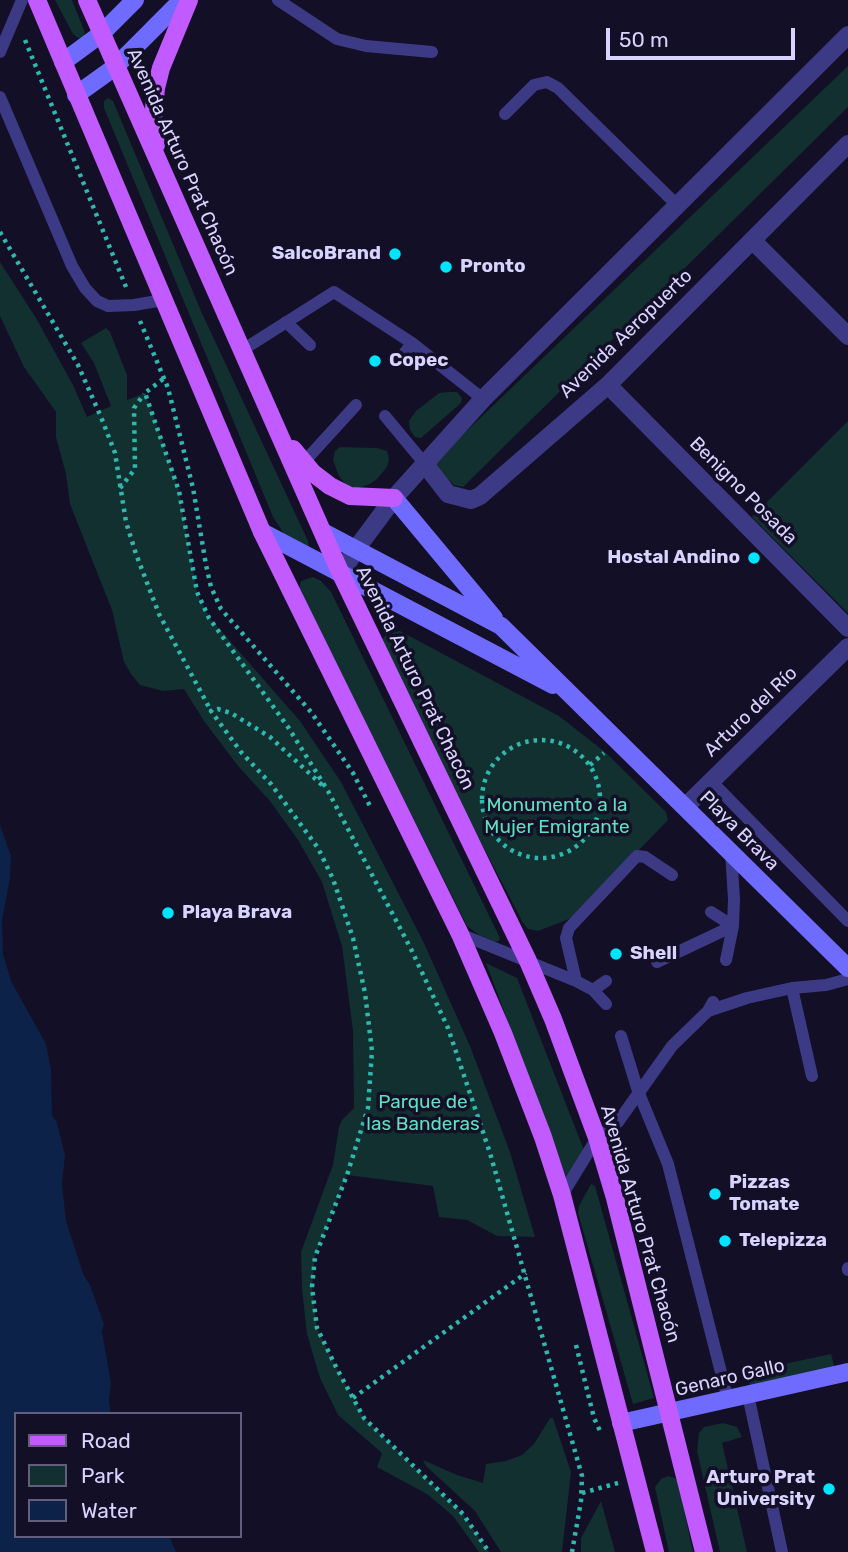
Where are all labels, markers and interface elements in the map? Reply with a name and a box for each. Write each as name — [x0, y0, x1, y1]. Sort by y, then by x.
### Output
scale bar — [610, 14, 799, 58]
text: 50 m — [619, 27, 669, 52]
street label: Avenida Arturo Prat Chacón — [121, 45, 243, 279]
place label: SalcoBrand — [272, 243, 381, 265]
marker: SalcoBrand — [387, 246, 403, 262]
place label: Pronto — [460, 256, 526, 278]
marker: Pronto — [438, 259, 454, 275]
street label: Avenida Aeropuerto — [555, 265, 697, 403]
place label: Copec — [389, 350, 448, 372]
marker: Copec — [367, 353, 383, 369]
street label: Benigno Posada — [684, 432, 802, 550]
place label: Hostal Andino — [607, 547, 740, 569]
marker: Hostal Andino — [746, 550, 762, 566]
street label: Avenida Arturo Prat Chacón — [351, 562, 479, 794]
street label: Arturo del Río — [700, 662, 802, 762]
street label: Playa Brava — [695, 787, 783, 875]
park label: Monumento a la Mujer Emigrante — [484, 795, 630, 839]
place label: Playa Brava — [182, 902, 292, 924]
marker: Playa Brava — [160, 905, 176, 921]
place label: Shell — [630, 943, 677, 965]
marker: Shell — [608, 946, 624, 962]
park label: Parque de las Banderas — [366, 1092, 480, 1136]
street label: Avenida Arturo Prat Chacón — [595, 1102, 685, 1346]
place label: Pizzas Tomate — [729, 1172, 800, 1216]
marker: Pizzas Tomate — [707, 1186, 723, 1202]
place label: Telepizza — [739, 1230, 827, 1252]
marker: Telepizza — [717, 1233, 733, 1249]
street label: Genaro Gallo — [673, 1354, 787, 1402]
legend — [14, 1412, 242, 1538]
text: Road — [81, 1428, 131, 1453]
text: Park — [81, 1463, 125, 1488]
place label: Arturo Prat University — [706, 1467, 815, 1511]
marker: Arturo Prat University — [821, 1481, 837, 1497]
text: Water — [81, 1498, 137, 1523]

